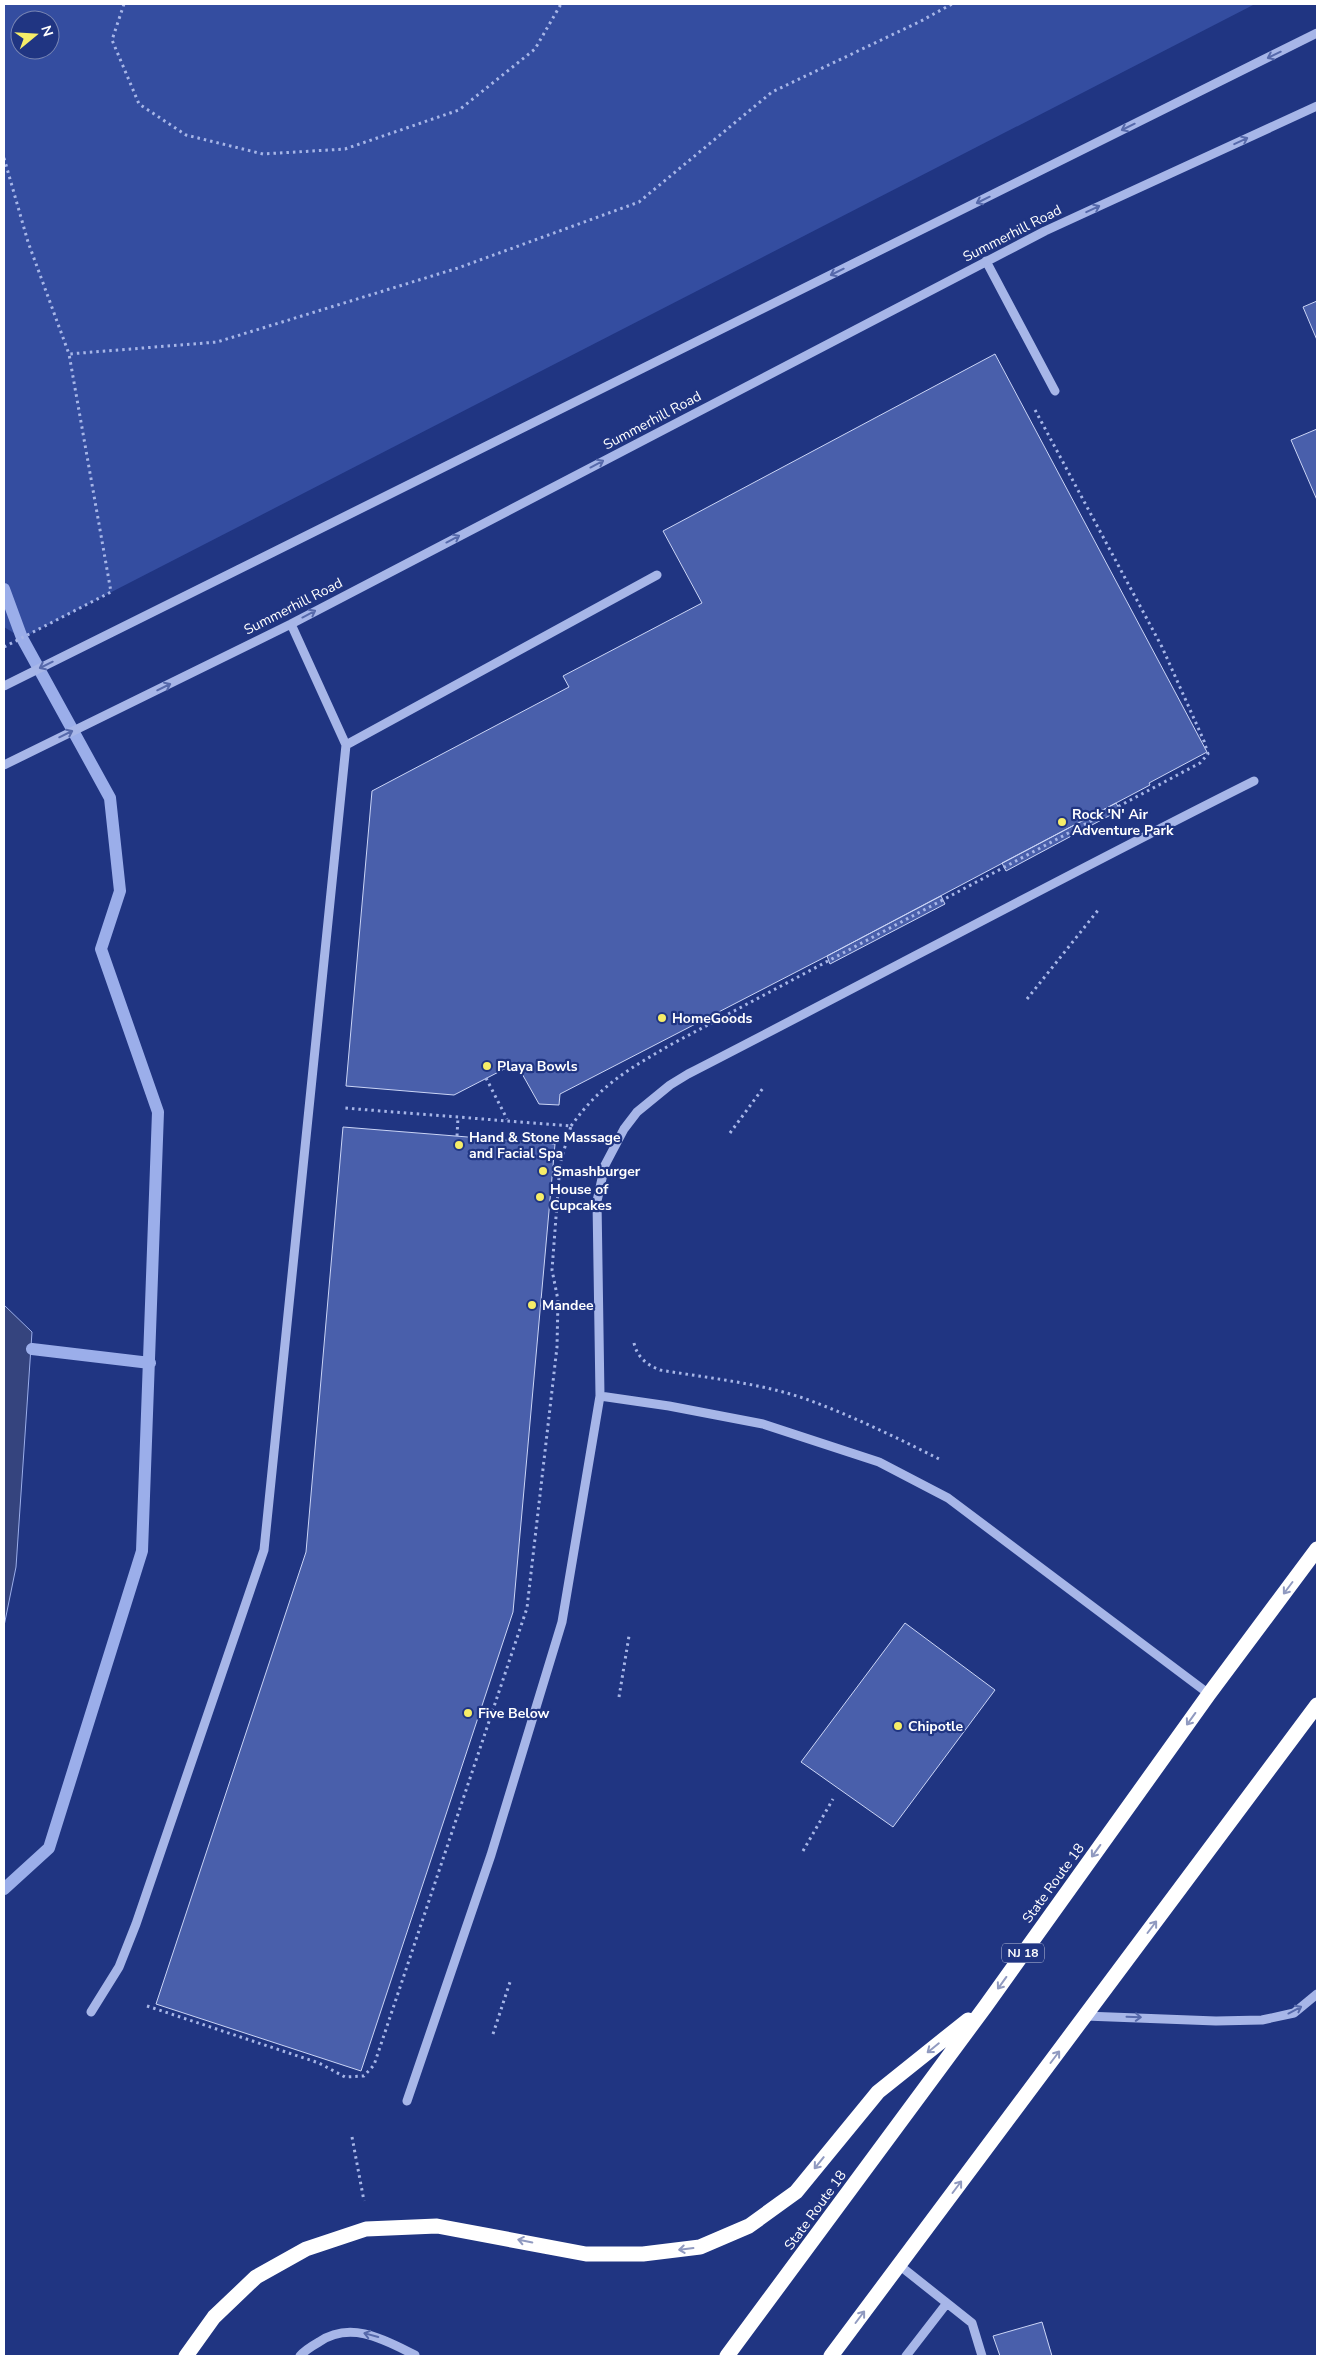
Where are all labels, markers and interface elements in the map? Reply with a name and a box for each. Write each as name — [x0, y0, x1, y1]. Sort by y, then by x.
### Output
north arrow — [10, 10, 60, 60]
text: N — [36, 23, 58, 39]
one-way arrow — [1266, 50, 1281, 60]
one-way arrow — [1121, 123, 1136, 133]
one-way arrow — [1233, 136, 1248, 146]
one-way arrow — [975, 195, 990, 205]
street label: Summerhill Road — [960, 200, 1065, 267]
one-way arrow — [1085, 203, 1100, 213]
one-way arrow — [830, 268, 845, 277]
street label: Summerhill Road — [600, 387, 705, 454]
one-way arrow — [590, 459, 605, 469]
one-way arrow — [446, 534, 461, 544]
street label: Summerhill Road — [241, 573, 346, 640]
one-way arrow — [302, 609, 317, 619]
one-way arrow — [39, 661, 54, 670]
one-way arrow — [156, 681, 171, 691]
one-way arrow — [59, 729, 74, 739]
place label: Rock 'N' Air Adventure Park — [1072, 805, 1174, 840]
marker: Rock 'N' Air Adventure Park — [1056, 816, 1068, 828]
place label: HomeGoods — [672, 1009, 753, 1028]
marker: HomeGoods — [656, 1012, 668, 1024]
place label: Playa Bowls — [497, 1057, 578, 1076]
marker: Playa Bowls — [481, 1060, 493, 1072]
place label: Hand & Stone Massage and Facial Spa — [469, 1128, 621, 1163]
marker: Hand & Stone Massage and Facial Spa — [453, 1139, 465, 1151]
place label: Smashburger — [553, 1162, 641, 1181]
marker: Smashburger — [537, 1165, 549, 1177]
place label: House of Cupcakes — [550, 1180, 612, 1215]
marker: House of Cupcakes — [534, 1191, 546, 1203]
place label: Mandee — [542, 1296, 594, 1315]
marker: Mandee — [526, 1299, 538, 1311]
one-way arrow — [1283, 1581, 1293, 1595]
place label: Five Below — [478, 1704, 550, 1723]
marker: Five Below — [462, 1707, 474, 1719]
one-way arrow — [1186, 1711, 1196, 1725]
place label: Chipotle — [908, 1717, 963, 1736]
marker: Chipotle — [892, 1720, 904, 1732]
street label: State Route 18 — [1018, 1840, 1089, 1927]
one-way arrow — [1091, 1844, 1102, 1857]
one-way arrow — [1147, 1920, 1157, 1934]
road number: NJ 18 — [1002, 1944, 1044, 1962]
one-way arrow — [997, 1976, 1007, 1990]
one-way arrow — [1287, 2005, 1302, 2015]
one-way arrow — [1126, 2013, 1142, 2022]
one-way arrow — [927, 2042, 940, 2053]
one-way arrow — [1049, 2051, 1060, 2064]
one-way arrow — [814, 2156, 825, 2169]
street label: State Route 18 — [780, 2167, 851, 2254]
one-way arrow — [952, 2181, 963, 2194]
one-way arrow — [518, 2236, 534, 2245]
one-way arrow — [678, 2244, 694, 2254]
one-way arrow — [855, 2310, 865, 2324]
one-way arrow — [363, 2330, 379, 2340]

